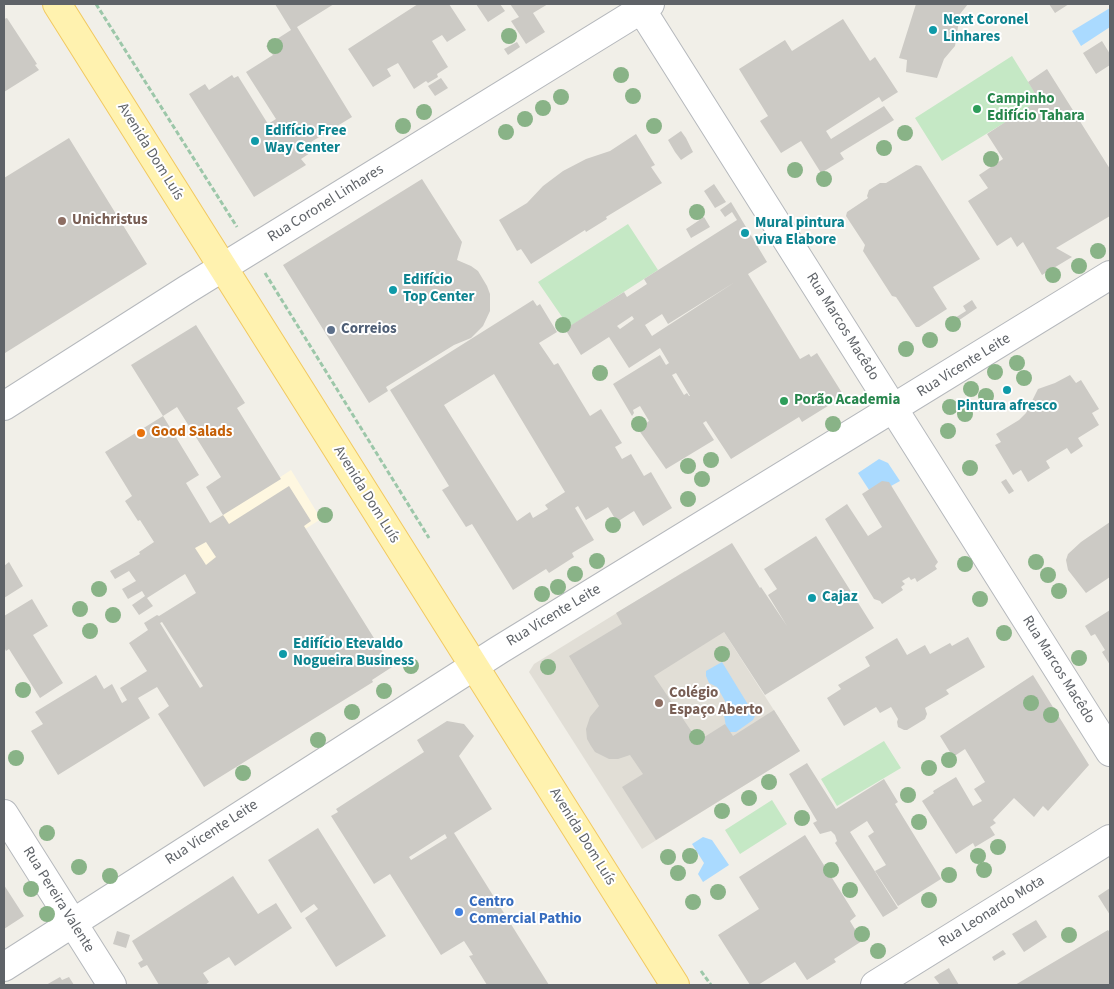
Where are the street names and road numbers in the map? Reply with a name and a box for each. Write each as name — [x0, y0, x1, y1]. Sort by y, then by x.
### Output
street label: Avenida Dom Luís — [113, 100, 187, 204]
street label: Rua Coronel Linhares — [265, 161, 387, 247]
street label: Rua Marcos Macêdo — [802, 270, 882, 384]
street label: Rua Vicente Leite — [914, 330, 1014, 402]
street label: Avenida Dom Luís — [329, 443, 403, 547]
street label: Rua Vicente Leite — [504, 581, 604, 651]
street label: Rua Marcos Macêdo — [1018, 613, 1098, 727]
street label: Avenida Dom Luís — [545, 785, 619, 889]
street label: Rua Vicente Leite — [162, 796, 262, 870]
street label: Rua Pereira Valente — [18, 844, 98, 956]
street label: Rua Leonardo Mota — [936, 872, 1048, 952]

